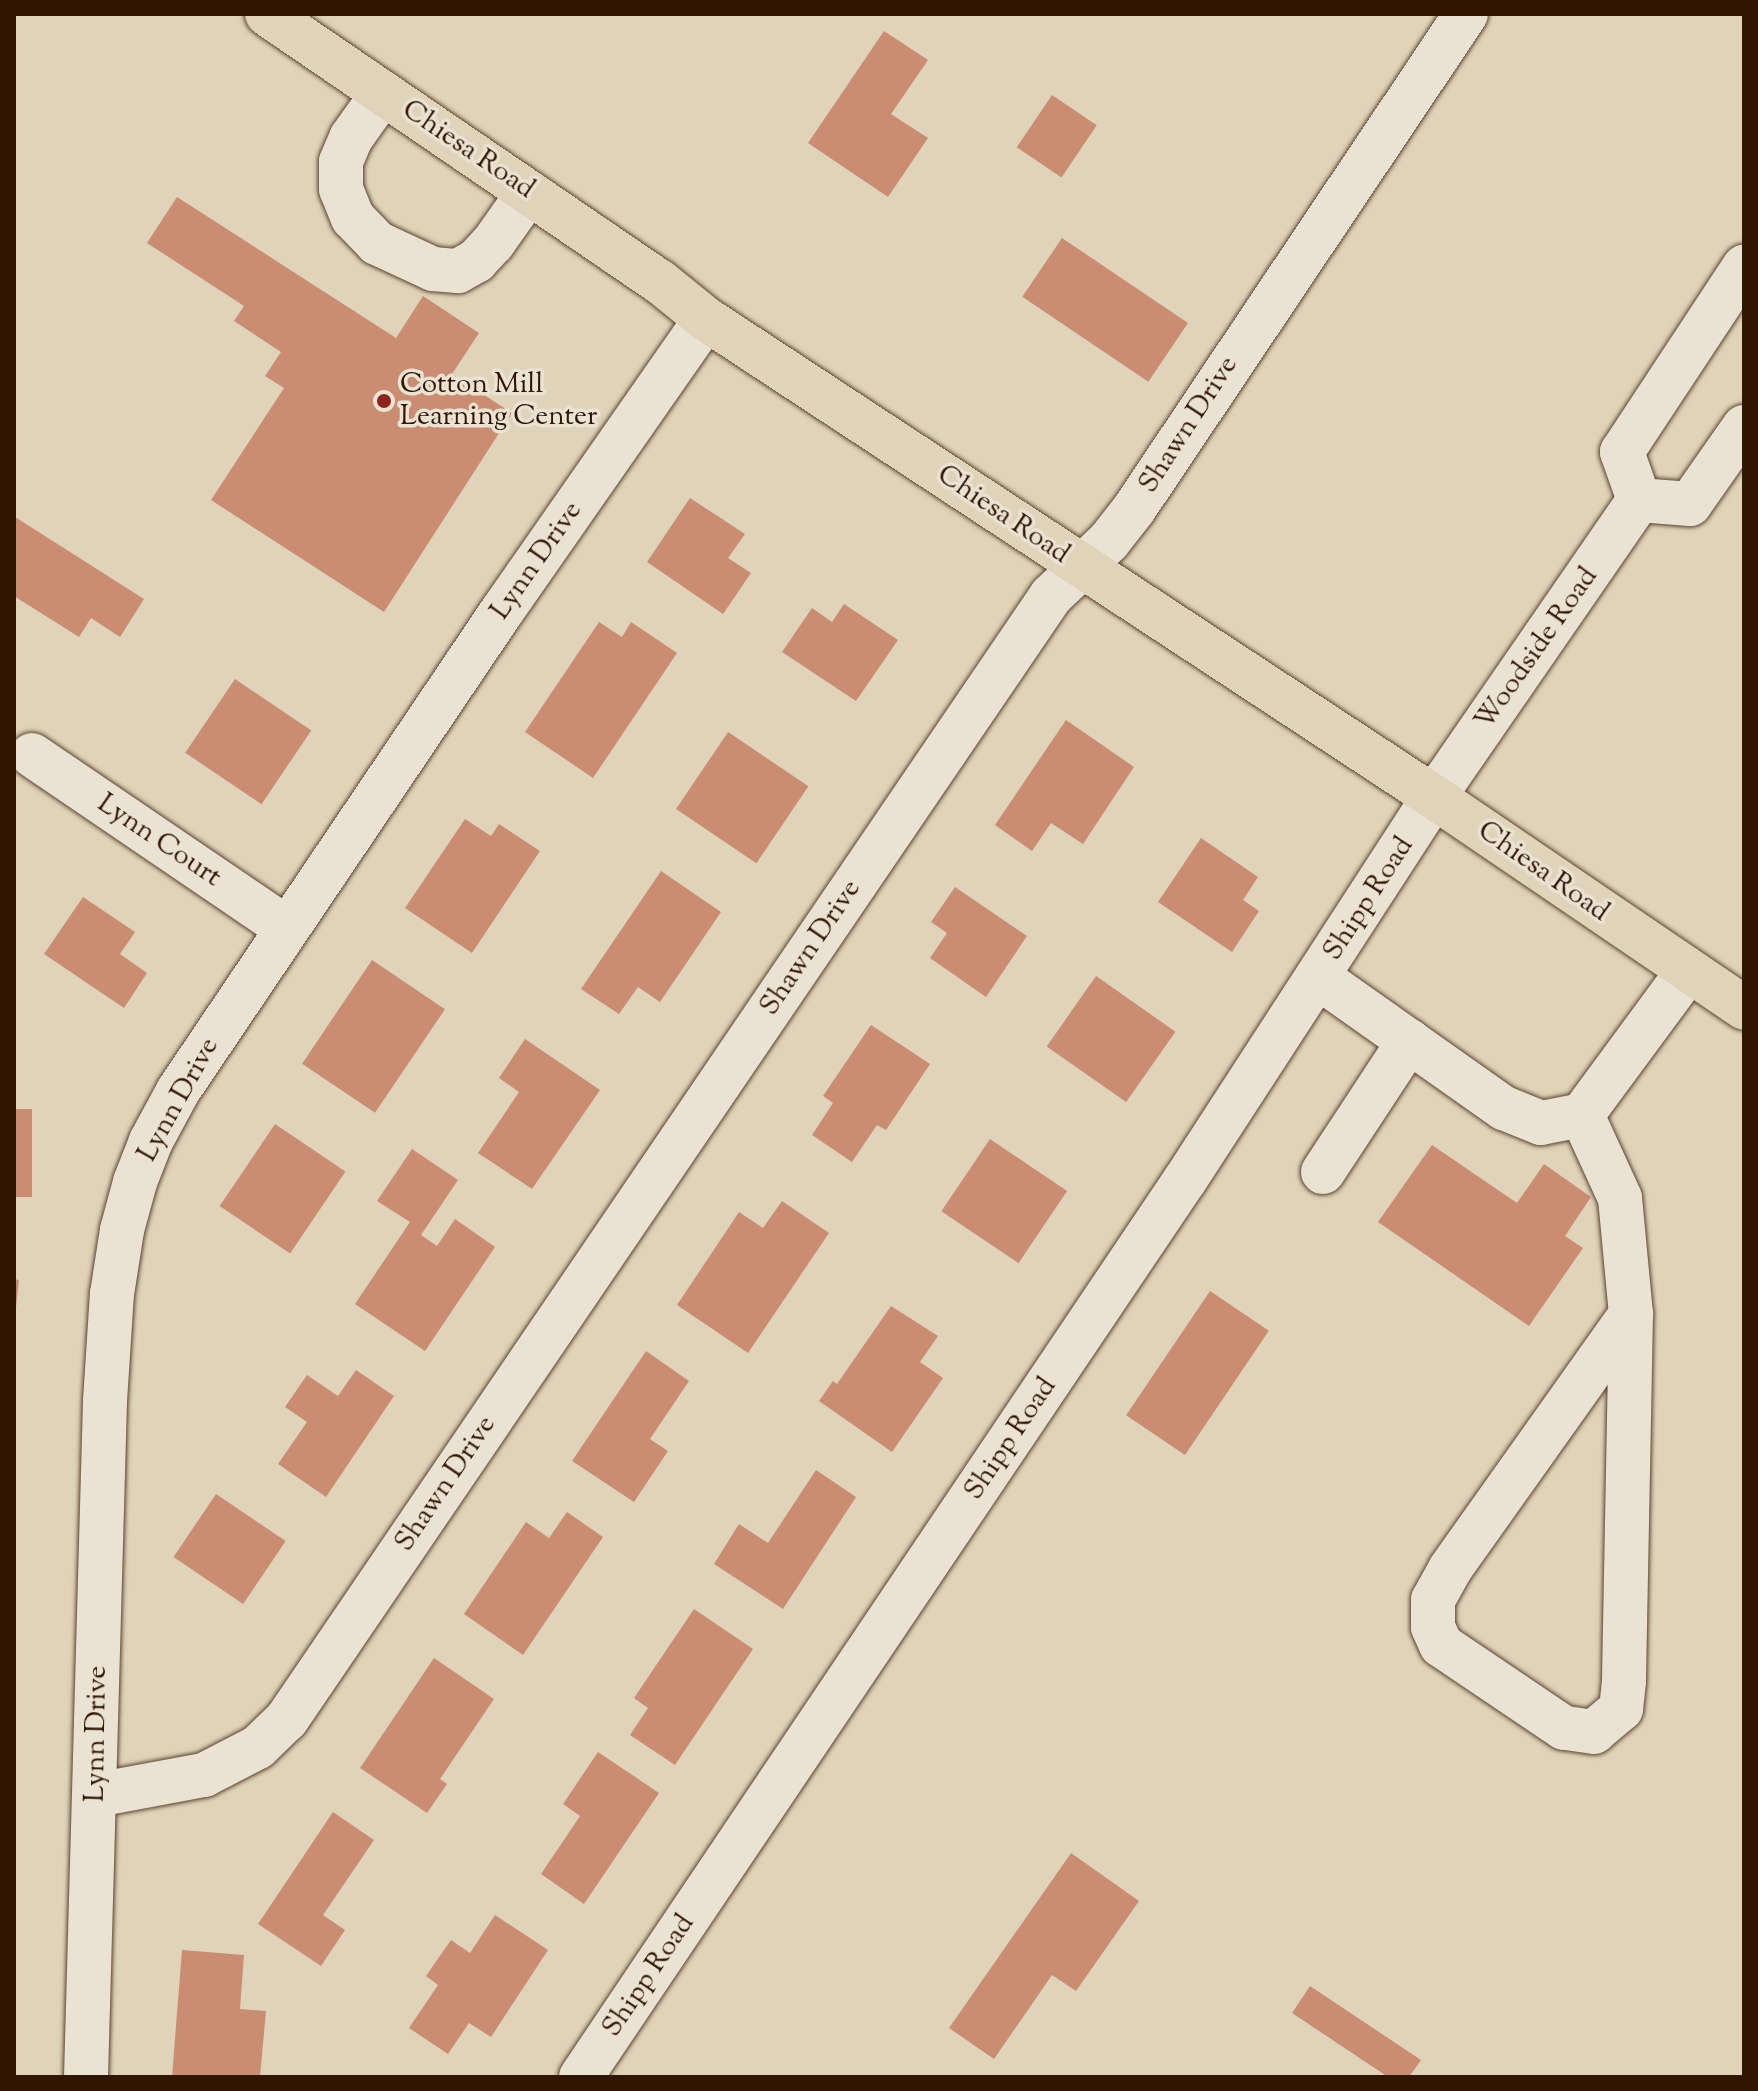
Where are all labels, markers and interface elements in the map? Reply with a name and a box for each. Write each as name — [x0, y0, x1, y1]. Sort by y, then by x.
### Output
street label: Chiesa Road — [395, 93, 541, 207]
street label: Shawn Drive — [1132, 350, 1246, 500]
place label: Cotton Mill Learning Center — [400, 368, 598, 434]
marker: Cotton Mill Learning Center — [375, 392, 393, 410]
street label: Chiesa Road — [930, 458, 1076, 572]
street label: Lynn Drive — [484, 495, 590, 627]
street label: Woodside Road — [1468, 561, 1606, 737]
street label: Lynn Court — [91, 787, 227, 895]
street label: Chiesa Road — [1471, 814, 1615, 930]
street label: Shipp Road — [1317, 831, 1421, 967]
street label: Shawn Drive — [753, 874, 869, 1022]
street label: Lynn Drive — [131, 1032, 227, 1168]
street label: Shipp Road — [958, 1371, 1064, 1507]
street label: Shawn Drive — [388, 1410, 504, 1558]
street label: Lynn Drive — [79, 1665, 115, 1803]
street label: Shipp Road — [596, 1908, 702, 2044]

